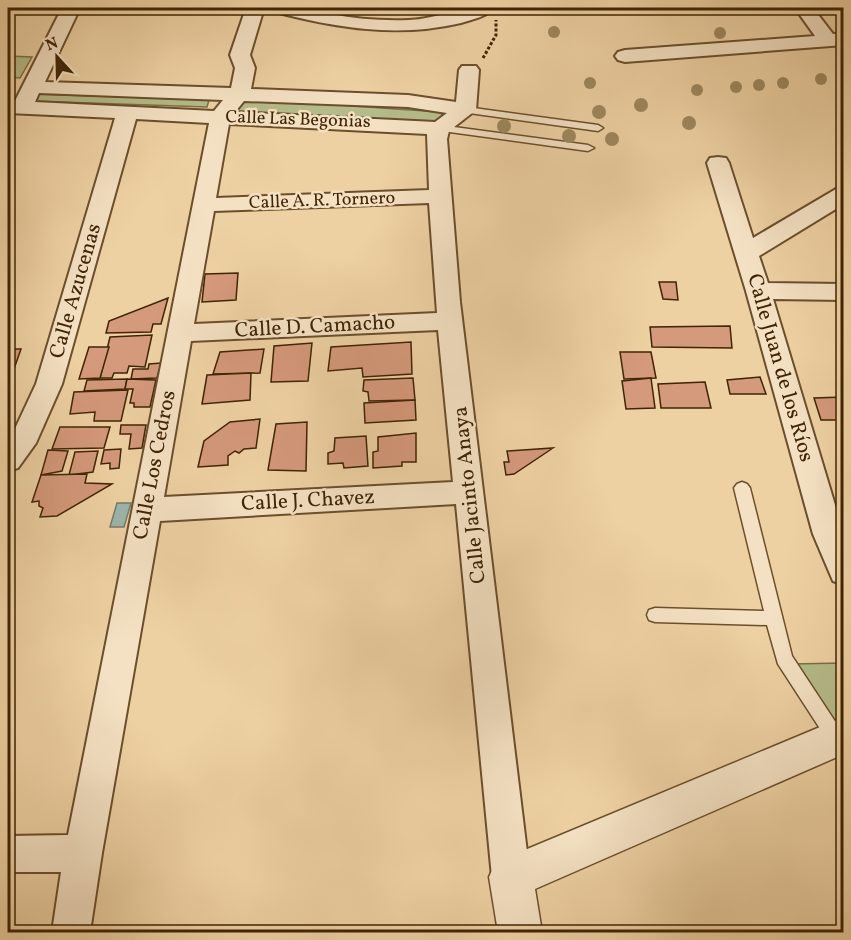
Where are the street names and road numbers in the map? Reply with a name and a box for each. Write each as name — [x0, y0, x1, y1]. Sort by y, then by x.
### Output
street label: Calle Las Begonias — [225, 105, 371, 135]
street label: Calle A. R. Tornero — [248, 186, 396, 216]
street label: Calle Azucenas — [43, 220, 109, 362]
street label: Calle Juan de los Ríos — [739, 271, 821, 465]
street label: Calle D. Camacho — [234, 308, 396, 346]
street label: Calle Los Cedros — [126, 388, 184, 542]
street label: Calle Jacinto Anaya — [446, 405, 494, 585]
street label: Calle J. Chavez — [240, 483, 376, 519]

